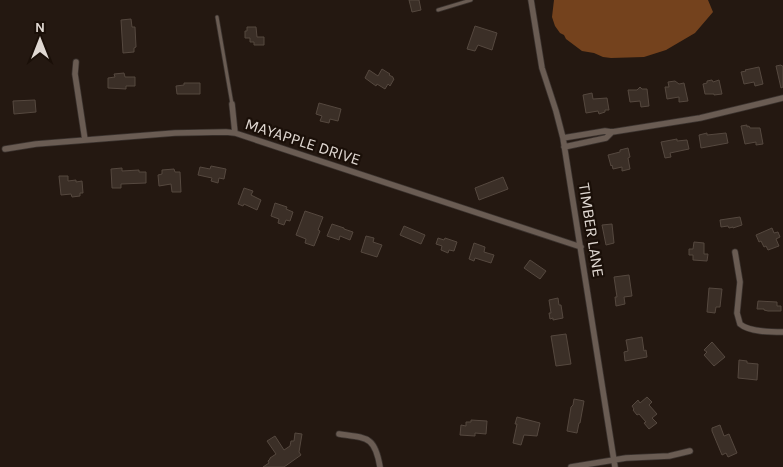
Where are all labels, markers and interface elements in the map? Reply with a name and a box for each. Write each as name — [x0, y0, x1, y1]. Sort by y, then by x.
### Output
north arrow — [15, 15, 65, 65]
text: N — [35, 19, 45, 36]
street label: MAYAPPLE DRIVE — [243, 114, 363, 169]
street label: TIMBER LANE — [575, 182, 608, 279]

